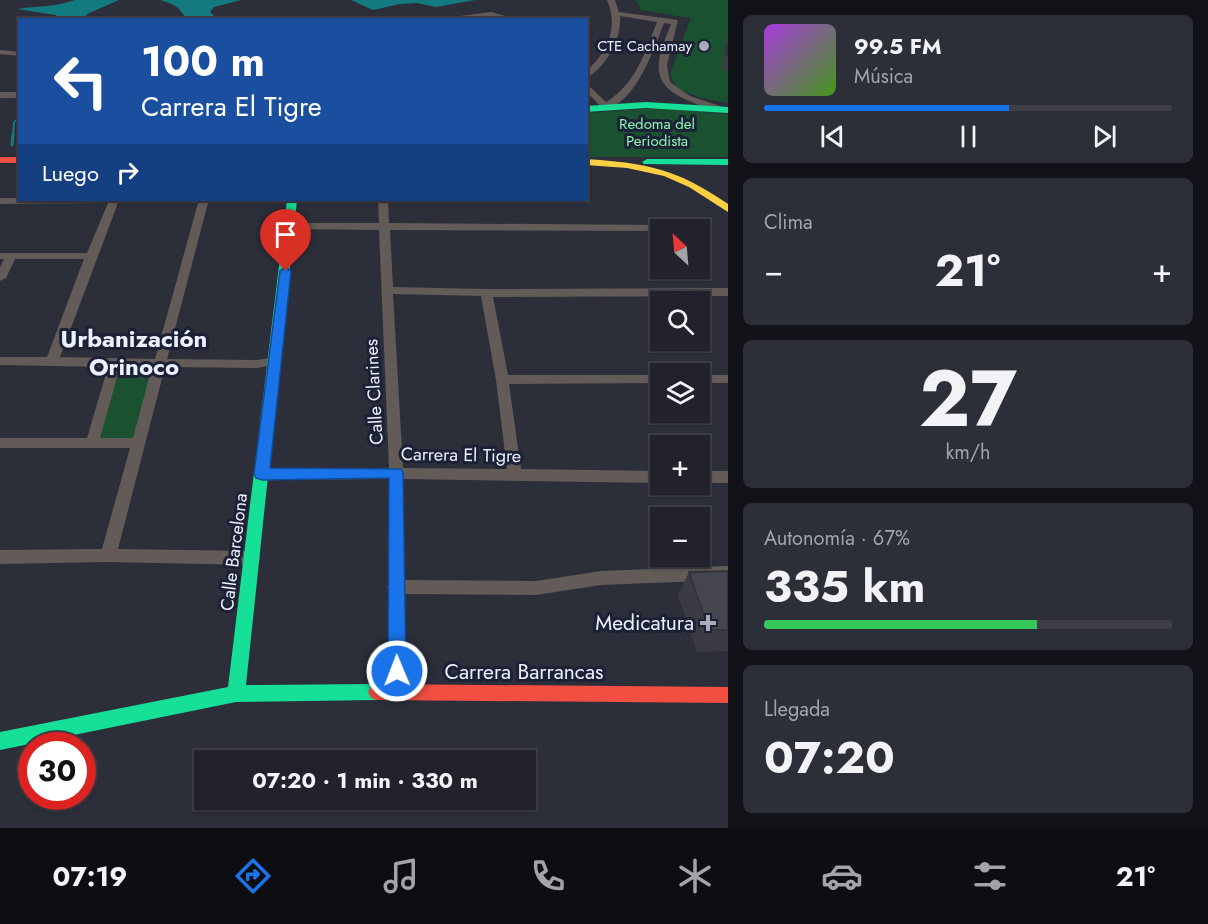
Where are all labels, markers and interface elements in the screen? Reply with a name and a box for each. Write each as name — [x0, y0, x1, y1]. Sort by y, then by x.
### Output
text: 99.5 FM — [854, 30, 942, 62]
text: 100 m — [141, 31, 265, 92]
place label: CTE Cachamay — [597, 35, 692, 57]
marker: CTE Cachamay — [697, 39, 711, 53]
icon: left — [42, 42, 120, 120]
text: Música — [854, 62, 913, 91]
text: Carrera El Tigre — [141, 87, 322, 126]
park label: Redoma del Periodista — [619, 113, 695, 152]
icon: previous — [816, 120, 849, 153]
icon: pause — [952, 120, 985, 153]
icon: next — [1088, 120, 1121, 153]
icon: right — [111, 156, 144, 189]
text: Luego — [42, 157, 99, 189]
text: Clima — [764, 208, 813, 237]
pin — [260, 209, 311, 271]
icon: arrive — [269, 218, 302, 251]
north arrow — [650, 219, 710, 279]
map controls — [650, 219, 710, 567]
text: 21° — [935, 238, 1000, 303]
text: − — [764, 247, 783, 294]
text: + — [1152, 247, 1172, 294]
button: search — [650, 291, 710, 351]
district label: Urbanización Orinoco — [61, 321, 207, 384]
street label: Calle Clarines — [358, 338, 390, 446]
text: 27 — [919, 343, 1017, 455]
button: layers — [650, 363, 710, 423]
button: + — [650, 435, 710, 495]
text: km/h — [945, 438, 991, 467]
street label: Carrera El Tigre — [401, 441, 521, 469]
street label: Calle Barcelona — [214, 492, 254, 612]
button: − — [650, 507, 710, 567]
text: Autonomía · 67% — [764, 524, 910, 553]
text: 335 km — [764, 554, 925, 619]
place label: Medicatura — [595, 608, 694, 638]
marker: Medicatura — [699, 614, 717, 632]
position arrow — [365, 639, 429, 703]
street label: Carrera Barrancas — [445, 657, 603, 687]
text: Llegada — [764, 695, 830, 724]
text: 07:20 — [764, 725, 895, 790]
speed limit sign: 30 — [18, 732, 96, 810]
text: 07:20 · 1 min · 330 m — [252, 764, 478, 796]
icon: directions — [232, 855, 274, 897]
icon: music — [380, 855, 422, 897]
icon: phone — [527, 855, 569, 897]
icon: climate — [674, 855, 716, 897]
icon: car — [821, 855, 863, 897]
icon: filters — [969, 855, 1011, 897]
text: 07:19 — [53, 857, 127, 896]
text: 21° — [1116, 857, 1155, 896]

